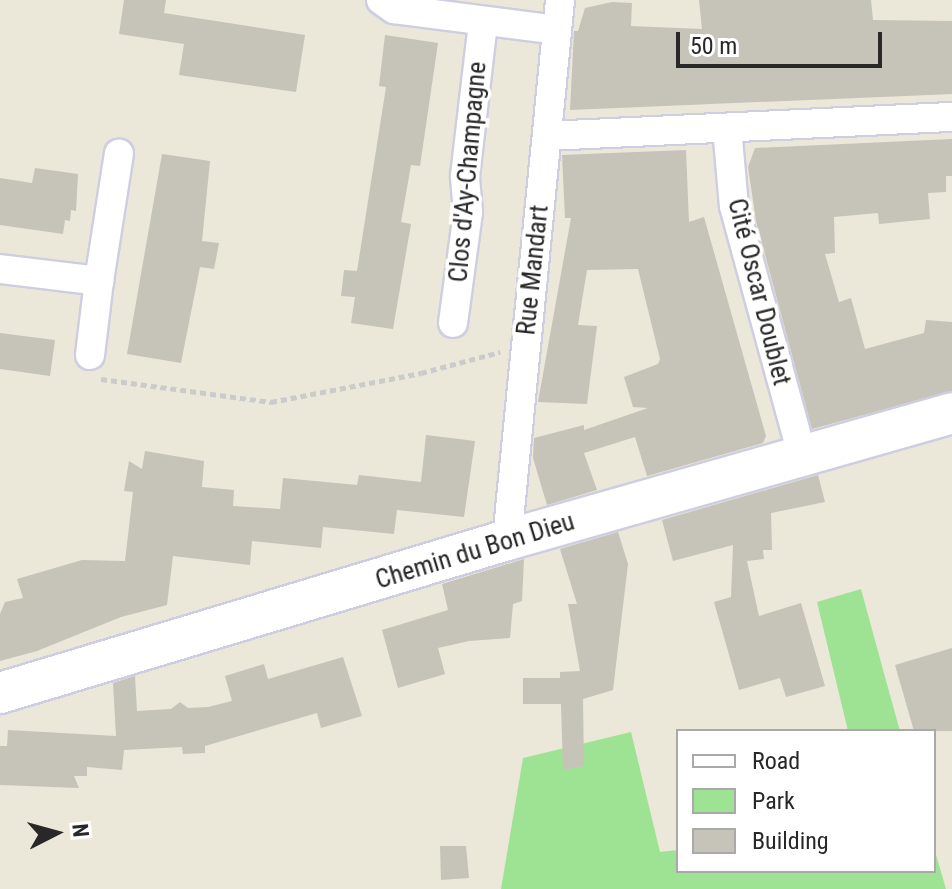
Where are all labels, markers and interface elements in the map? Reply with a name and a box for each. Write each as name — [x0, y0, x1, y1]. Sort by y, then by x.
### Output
scale bar — [680, 16, 886, 66]
text: 50 m — [690, 32, 737, 60]
street label: Clos d'Ay-Champagne — [443, 60, 493, 284]
street label: Cité Oscar Doublet — [721, 195, 797, 389]
street label: Rue Mandart — [511, 203, 555, 337]
street label: Chemin du Bon Dieu — [372, 506, 578, 596]
legend — [676, 729, 936, 873]
text: Road — [752, 747, 800, 775]
text: Park — [752, 787, 795, 815]
north arrow — [16, 793, 96, 873]
text: N — [67, 822, 94, 838]
text: Building — [752, 827, 829, 855]

